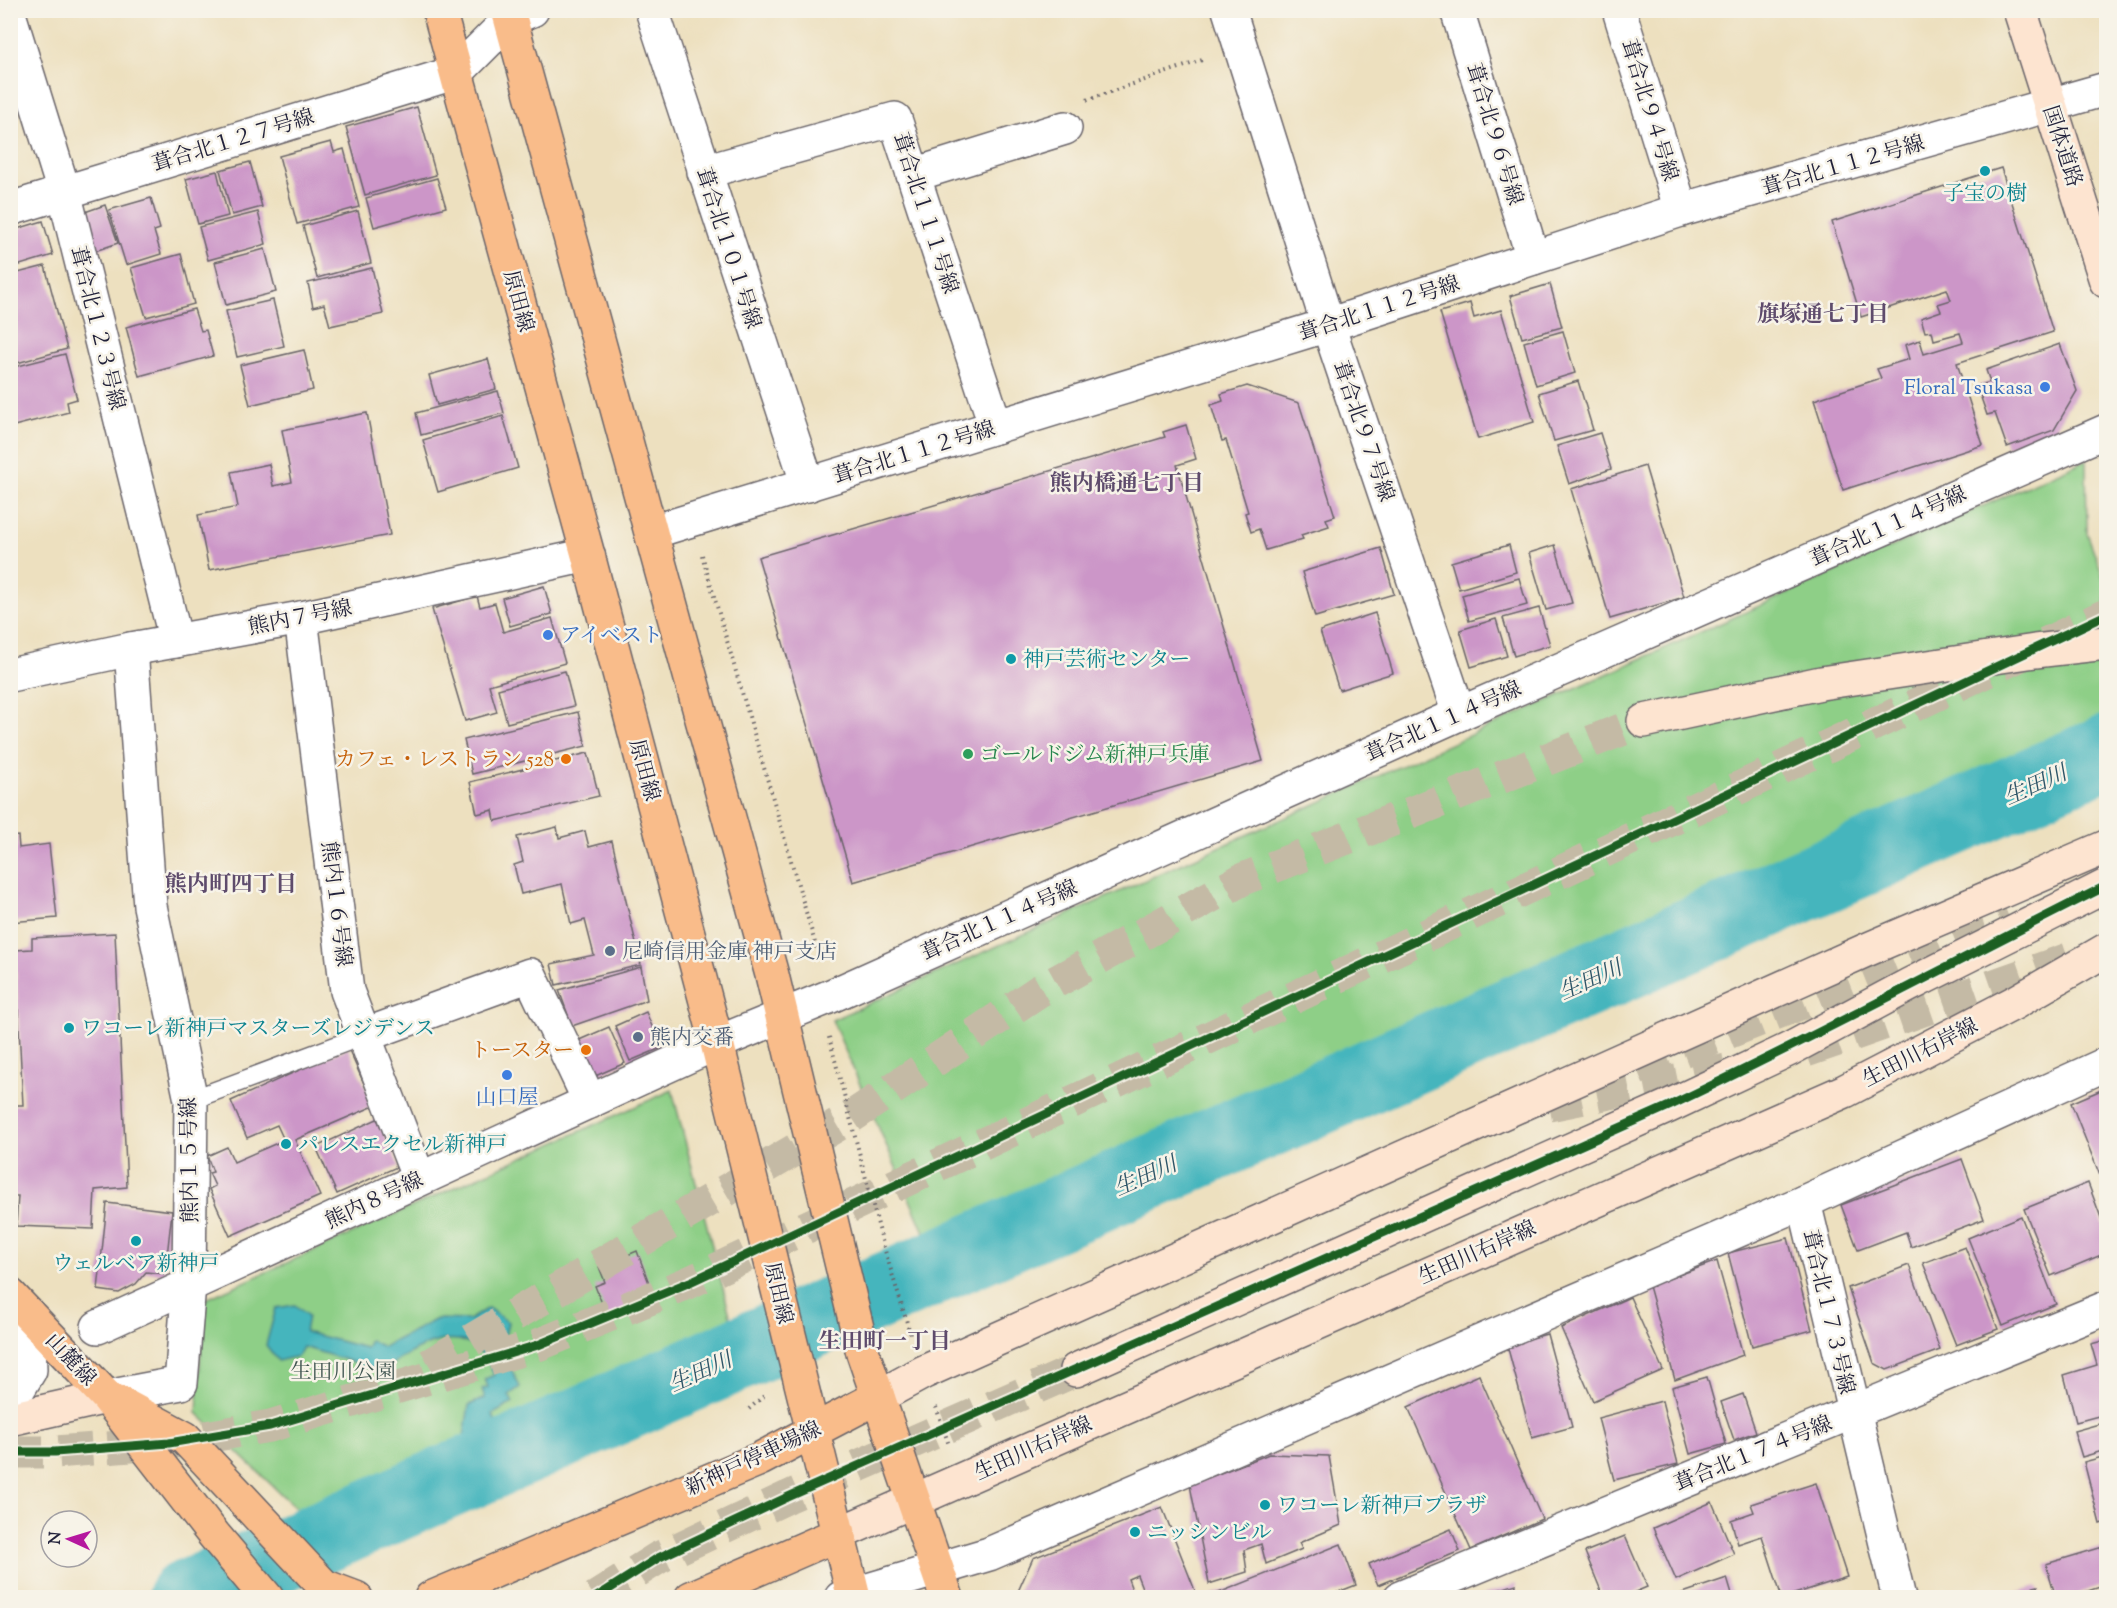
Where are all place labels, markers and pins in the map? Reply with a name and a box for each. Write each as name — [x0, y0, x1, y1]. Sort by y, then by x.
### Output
marker: 子宝の樹 — [1978, 164, 1992, 178]
place label: 子宝の樹 — [1943, 180, 2027, 210]
place label: Floral Tsukasa — [1904, 374, 2033, 404]
marker: Floral Tsukasa — [2038, 380, 2052, 394]
place label: アイベスト — [560, 622, 663, 652]
marker: アイベスト — [541, 628, 555, 642]
place label: 神戸芸術センター — [1023, 646, 1190, 676]
marker: 神戸芸術センター — [1004, 652, 1018, 666]
place label: ゴールドジム新神戸兵庫 — [980, 741, 1210, 771]
place label: カフェ・レストラン 528 — [335, 746, 554, 776]
marker: ゴールドジム新神戸兵庫 — [961, 747, 975, 761]
marker: カフェ・レストラン 528 — [559, 752, 573, 766]
place label: 尼崎信用金庫 神戸支店 — [622, 938, 836, 968]
marker: 尼崎信用金庫 神戸支店 — [603, 944, 617, 958]
place label: ワコーレ新神戸マスターズレジデンス — [81, 1015, 435, 1045]
marker: ワコーレ新神戸マスターズレジデンス — [62, 1021, 76, 1035]
place label: 熊内交番 — [650, 1024, 734, 1054]
marker: 熊内交番 — [631, 1030, 645, 1044]
place label: トースター — [470, 1037, 574, 1067]
marker: トースター — [579, 1043, 593, 1057]
marker: 山口屋 — [500, 1068, 514, 1082]
place label: 山口屋 — [476, 1084, 539, 1114]
place label: パレスエクセル新神戸 — [298, 1131, 507, 1161]
marker: パレスエクセル新神戸 — [279, 1137, 293, 1151]
marker: ウェルベア新神戸 — [129, 1234, 143, 1248]
place label: ウェルベア新神戸 — [52, 1250, 220, 1280]
place label: ワコーレ新神戸プラザ — [1277, 1492, 1487, 1522]
marker: ワコーレ新神戸プラザ — [1258, 1498, 1272, 1512]
place label: ニッシンビル — [1147, 1519, 1272, 1549]
marker: ニッシンビル — [1128, 1525, 1142, 1539]

